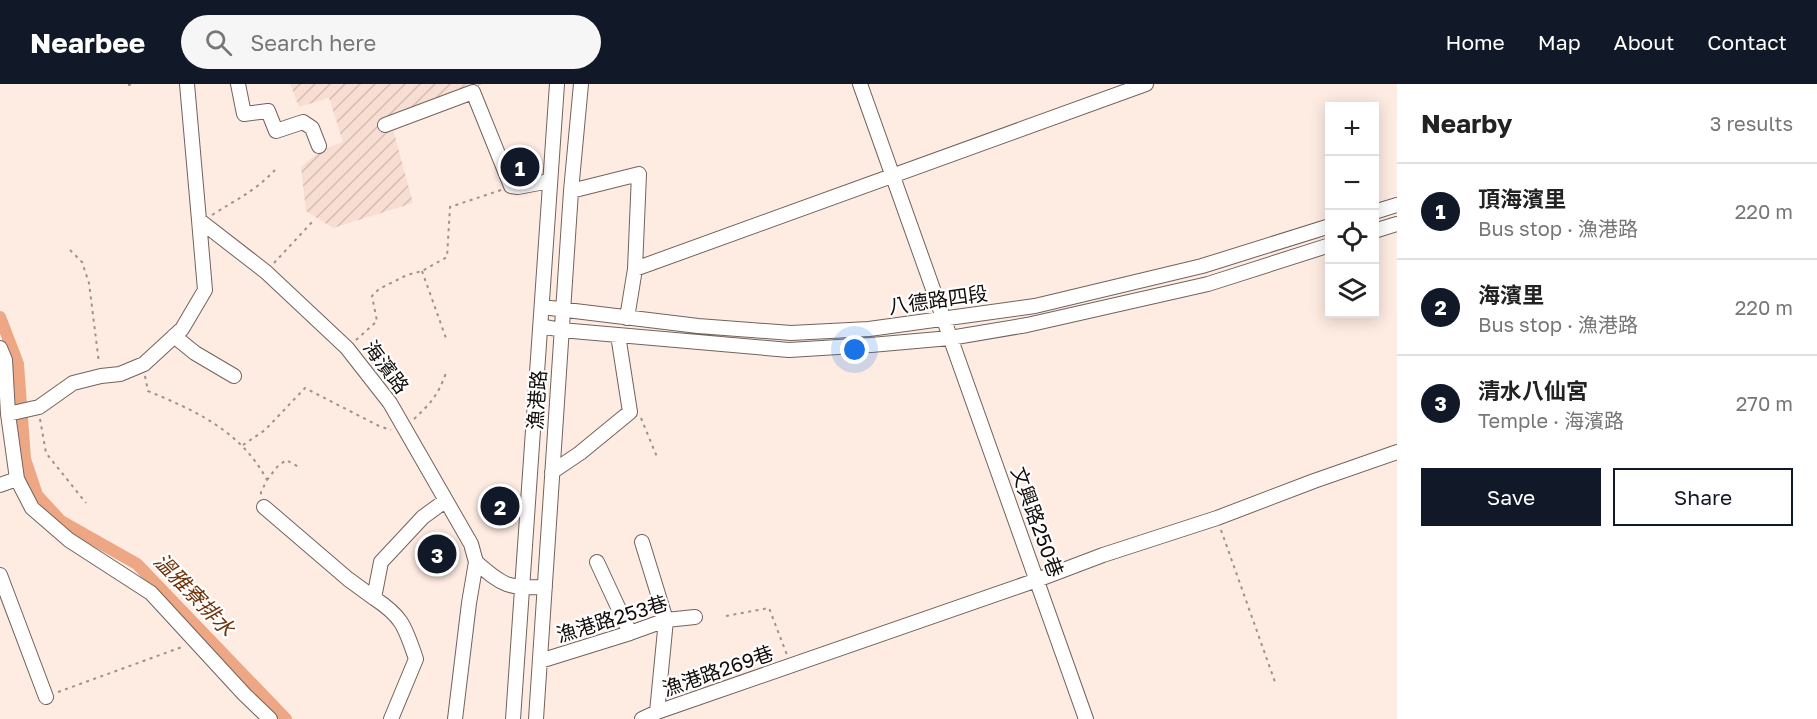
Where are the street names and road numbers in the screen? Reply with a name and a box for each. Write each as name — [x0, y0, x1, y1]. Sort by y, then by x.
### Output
street label: 八德路四段 — [887, 280, 989, 318]
street label: 海濱路 — [359, 335, 414, 398]
street label: 漁港路 — [522, 369, 550, 431]
street label: 文興路250巷 — [1007, 463, 1069, 580]
street label: 漁港路253巷 — [553, 590, 670, 646]
street label: 漁港路269巷 — [659, 640, 776, 700]

